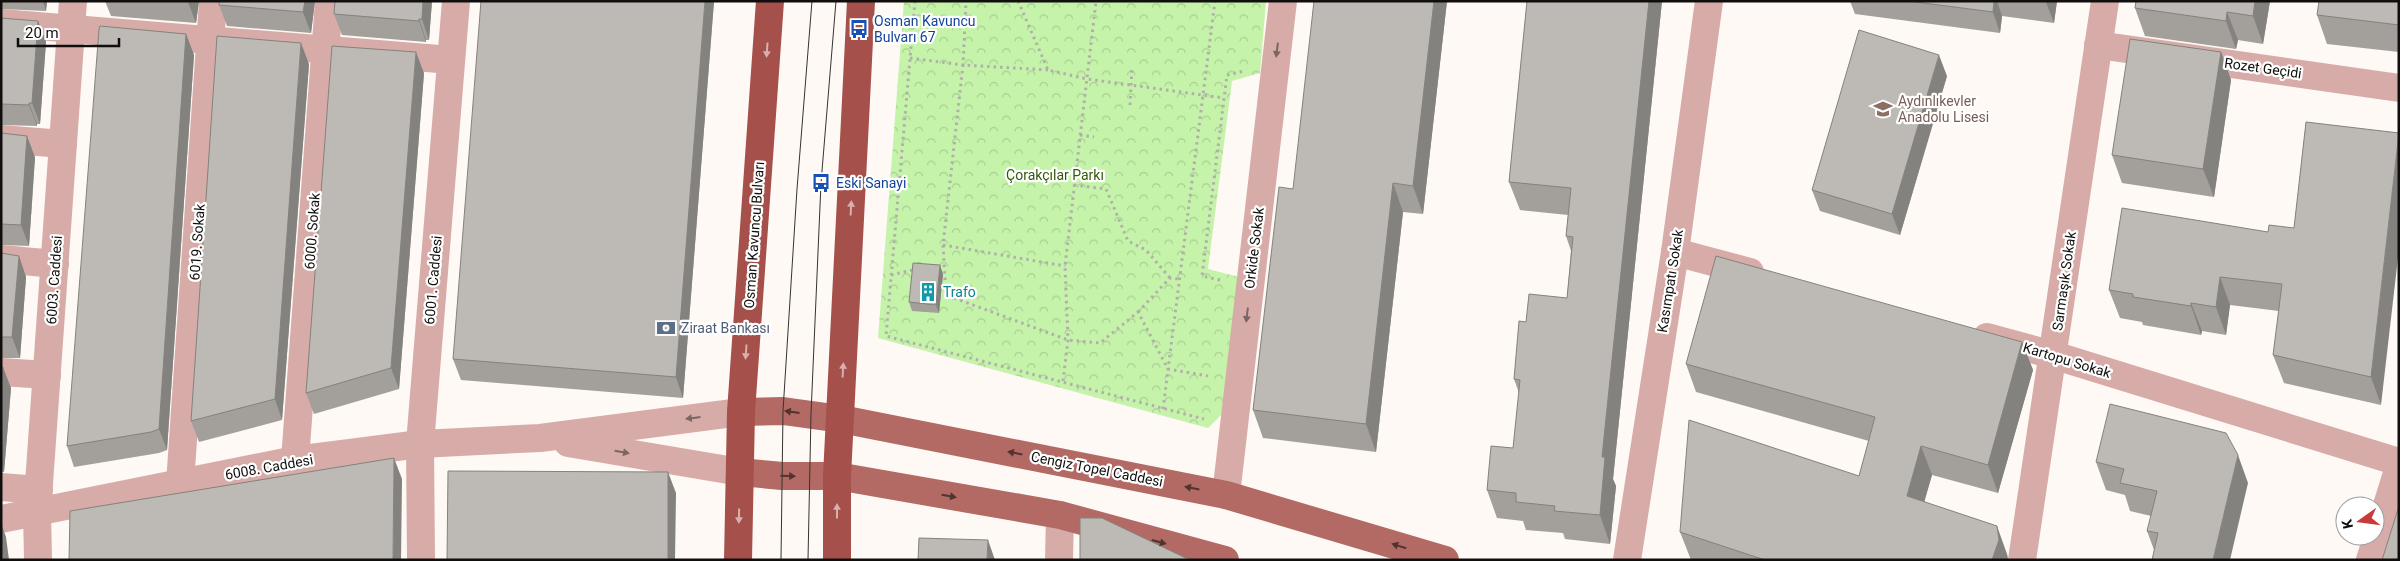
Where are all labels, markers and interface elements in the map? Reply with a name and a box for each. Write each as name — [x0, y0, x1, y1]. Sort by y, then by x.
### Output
place label: Osman Kavuncu Bulvarı 67 — [874, 13, 976, 45]
scale bar — [18, 15, 119, 47]
bus stop icon: Osman Kavuncu Bulvarı 67 — [848, 18, 870, 40]
text: 20 m — [25, 24, 59, 42]
one-way arrow — [762, 42, 770, 58]
one-way arrow — [1273, 42, 1281, 58]
street label: Rozet Geçidi — [2223, 55, 2303, 81]
place label: Aydınlıkevler Anadolu Lisesi — [1898, 93, 1989, 125]
school or university icon: Aydınlıkevler Anadolu Lisesi — [1872, 98, 1894, 120]
street label: Osman Kavuncu Bulvarı — [741, 161, 767, 309]
park label: Çorakçılar Parkı — [1006, 167, 1104, 183]
bus stop icon: Eski Sanayi — [810, 172, 832, 194]
place label: Eski Sanayi — [836, 175, 906, 191]
street label: 6000. Sokak — [301, 191, 323, 270]
one-way arrow — [847, 200, 855, 216]
street label: 6019. Sokak — [186, 202, 208, 281]
street label: Orkide Sokak — [1241, 206, 1267, 290]
street label: Kasımpatı Sokak — [1654, 227, 1686, 334]
street label: Sarmaşık Sokak — [2049, 230, 2079, 332]
street label: 6003. Caddesi — [43, 235, 65, 325]
street label: 6001. Caddesi — [421, 235, 445, 325]
building icon: Trafo — [917, 281, 939, 303]
place label: Trafo — [943, 284, 976, 300]
one-way arrow — [1243, 308, 1251, 324]
bank icon: Ziraat Bankası — [655, 317, 677, 339]
place label: Ziraat Bankası — [681, 320, 770, 336]
street label: Kartopu Sokak — [2021, 339, 2114, 381]
one-way arrow — [741, 344, 749, 360]
one-way arrow — [839, 362, 847, 378]
one-way arrow — [784, 408, 800, 416]
one-way arrow — [685, 415, 701, 423]
street label: Cengiz Topel Caddesi — [1030, 448, 1164, 490]
one-way arrow — [615, 449, 631, 457]
one-way arrow — [1008, 449, 1023, 457]
street label: 6008. Caddesi — [224, 451, 314, 483]
one-way arrow — [780, 472, 796, 480]
one-way arrow — [1183, 483, 1199, 491]
one-way arrow — [941, 492, 957, 500]
north arrow — [2335, 496, 2385, 546]
one-way arrow — [833, 503, 841, 519]
one-way arrow — [735, 508, 743, 524]
text: K — [2339, 518, 2356, 530]
one-way arrow — [1151, 538, 1166, 546]
one-way arrow — [1391, 541, 1406, 549]

